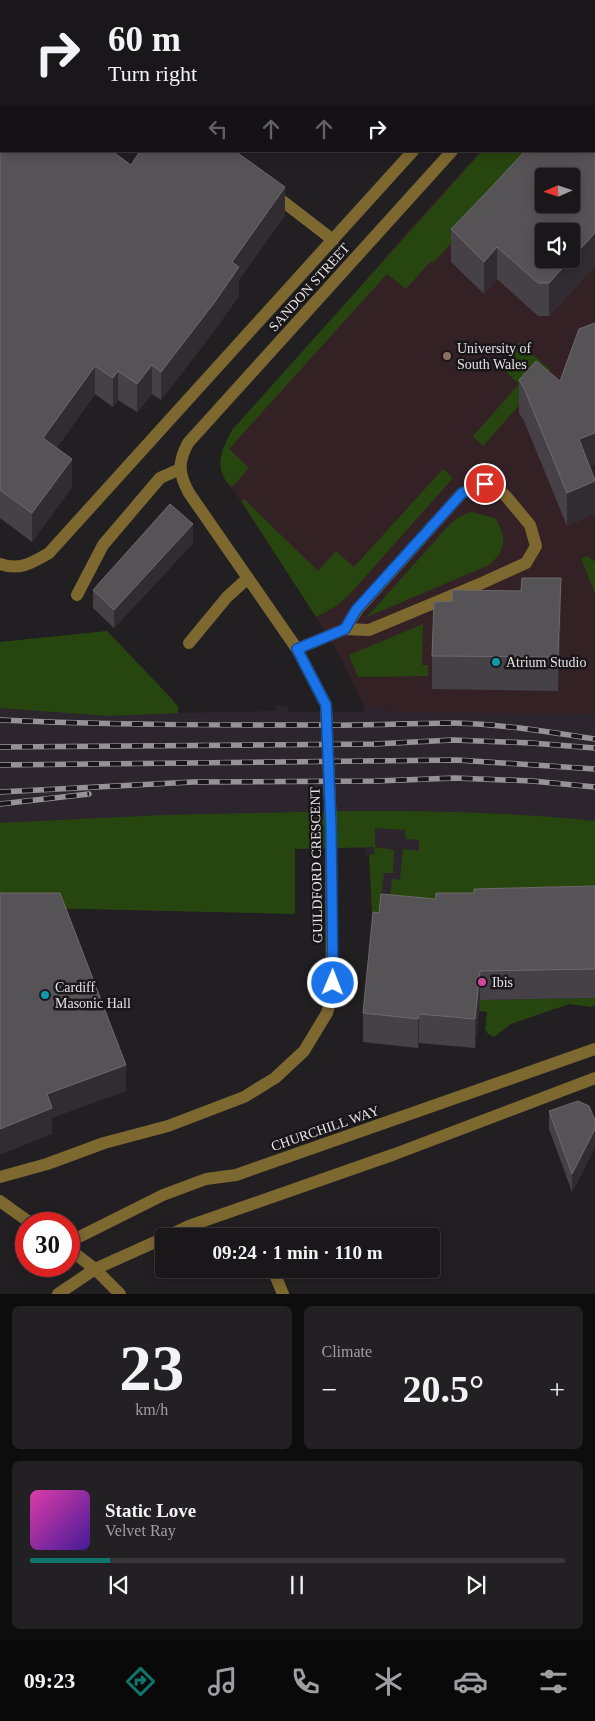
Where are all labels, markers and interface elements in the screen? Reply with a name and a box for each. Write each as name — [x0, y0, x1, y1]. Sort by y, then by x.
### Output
icon: right — [25, 20, 90, 85]
text: 60 m — [108, 20, 181, 59]
text: Turn right — [108, 61, 197, 86]
icon: left — [204, 115, 232, 143]
icon: ahead — [257, 115, 285, 143]
icon: ahead — [310, 115, 338, 143]
icon: right — [363, 115, 391, 143]
north arrow — [535, 168, 580, 212]
map controls — [535, 168, 580, 268]
button: sound — [535, 223, 580, 268]
street label: SANDON STREET — [266, 240, 353, 334]
place label: University of South Wales — [457, 341, 532, 372]
marker: University of South Wales — [441, 350, 453, 362]
pin — [464, 463, 506, 505]
icon: arrive — [471, 470, 499, 498]
place label: Atrium Studio — [506, 655, 587, 670]
marker: Atrium Studio — [490, 656, 502, 668]
street label: GUILDFORD CRESCENT — [308, 786, 325, 943]
position arrow — [306, 956, 358, 1008]
place label: Ibis — [492, 975, 513, 990]
marker: Ibis — [476, 976, 488, 988]
place label: Cardiff Masonic Hall — [55, 980, 131, 1011]
marker: Cardiff Masonic Hall — [39, 989, 51, 1001]
street label: CHURCHILL WAY — [269, 1103, 381, 1154]
speed limit sign: 30 — [15, 1212, 80, 1277]
text: 09:24 · 1 min · 110 m — [213, 1242, 382, 1263]
text: 23 — [119, 1332, 184, 1404]
text: Climate — [322, 1343, 372, 1360]
text: 20.5° — [402, 1368, 484, 1410]
text: − — [322, 1374, 337, 1405]
text: + — [549, 1374, 565, 1405]
text: km/h — [135, 1401, 168, 1418]
text: Static Love — [105, 1500, 196, 1521]
text: Velvet Ray — [105, 1522, 176, 1539]
icon: previous — [105, 1571, 133, 1599]
icon: pause — [283, 1571, 311, 1599]
icon: next — [462, 1571, 490, 1599]
icon: directions — [123, 1664, 158, 1699]
icon: music — [205, 1664, 240, 1699]
icon: phone — [288, 1664, 323, 1699]
icon: climate — [371, 1664, 406, 1699]
icon: car — [453, 1664, 488, 1699]
icon: filters — [536, 1664, 571, 1699]
text: 09:23 — [24, 1668, 75, 1693]

